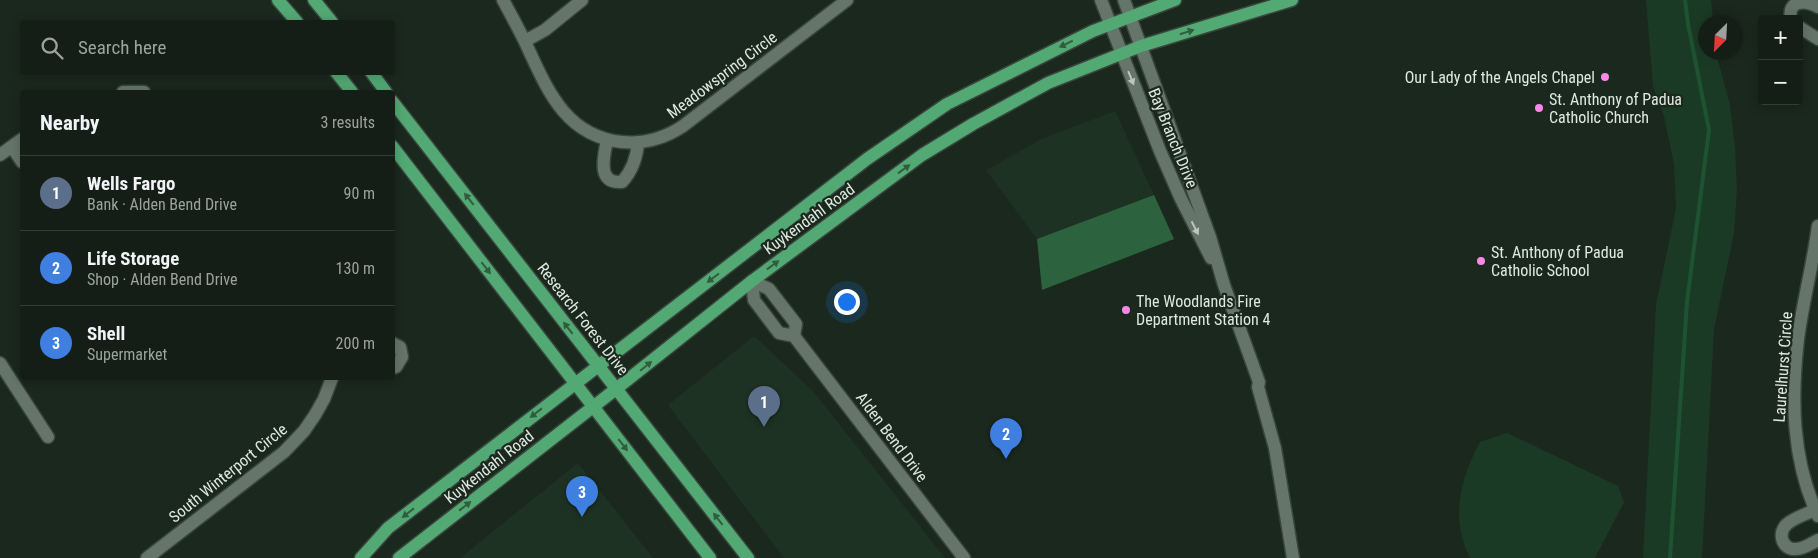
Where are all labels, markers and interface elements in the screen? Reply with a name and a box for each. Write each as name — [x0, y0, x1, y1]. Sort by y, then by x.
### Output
north arrow — [1698, 15, 1743, 60]
map controls — [1758, 15, 1803, 105]
button: + — [1758, 15, 1803, 60]
search box — [20, 20, 395, 75]
street label: Meadowspring Circle — [663, 27, 781, 123]
one-way arrow — [1180, 27, 1195, 35]
icon: search — [38, 34, 66, 62]
text: Search here — [78, 36, 166, 59]
one-way arrow — [1059, 40, 1073, 48]
button: − — [1758, 60, 1803, 105]
place label: Our Lady of the Angels Chapel — [1405, 68, 1595, 87]
one-way arrow — [1127, 71, 1135, 86]
marker: Our Lady of the Angels Chapel — [1599, 71, 1611, 83]
street label: Bay Branch Drive — [1144, 85, 1202, 191]
place label: St. Anthony of Padua Catholic Church — [1549, 90, 1682, 127]
marker: St. Anthony of Padua Catholic Church — [1533, 102, 1545, 114]
text: Nearby — [40, 111, 99, 135]
text: 3 results — [320, 113, 375, 132]
one-way arrow — [897, 163, 910, 174]
text: Wells Fargo — [87, 172, 175, 195]
street label: Kuykendahl Road — [760, 180, 858, 258]
text: 1 — [52, 184, 60, 203]
text: 90 m — [343, 184, 375, 203]
one-way arrow — [463, 193, 474, 206]
text: Bank · Alden Bend Drive — [87, 195, 237, 214]
one-way arrow — [1191, 220, 1199, 235]
place label: St. Anthony of Padua Catholic School — [1491, 243, 1624, 280]
text: Life Storage — [87, 247, 179, 270]
marker: St. Anthony of Padua Catholic School — [1475, 255, 1487, 267]
text: 2 — [52, 259, 60, 278]
text: 130 m — [336, 259, 375, 278]
street label: Research Forest Drive — [533, 259, 633, 379]
one-way arrow — [766, 260, 780, 270]
one-way arrow — [481, 261, 492, 274]
text: Shop · Alden Bend Drive — [87, 270, 237, 289]
one-way arrow — [707, 272, 720, 283]
your location — [834, 289, 860, 315]
place label: The Woodlands Fire Department Station 4 — [1136, 292, 1270, 329]
marker: The Woodlands Fire Department Station 4 — [1120, 304, 1132, 316]
street label: Laurelhurst Circle — [1770, 311, 1796, 423]
one-way arrow — [563, 321, 573, 334]
text: Shell — [87, 322, 125, 345]
text: 3 — [52, 334, 60, 353]
text: 200 m — [336, 334, 375, 353]
text: Supermarket — [87, 345, 167, 364]
one-way arrow — [639, 360, 652, 371]
pin: 1 — [748, 386, 780, 427]
street label: Alden Bend Drive — [852, 388, 932, 486]
one-way arrow — [529, 408, 543, 418]
pin: 2 — [990, 418, 1022, 459]
street label: South Winterport Circle — [165, 420, 291, 526]
street label: Kuykendahl Road — [441, 426, 537, 508]
one-way arrow — [618, 438, 628, 452]
pin: 3 — [566, 476, 598, 517]
one-way arrow — [458, 501, 471, 512]
one-way arrow — [402, 507, 415, 518]
one-way arrow — [713, 513, 723, 526]

